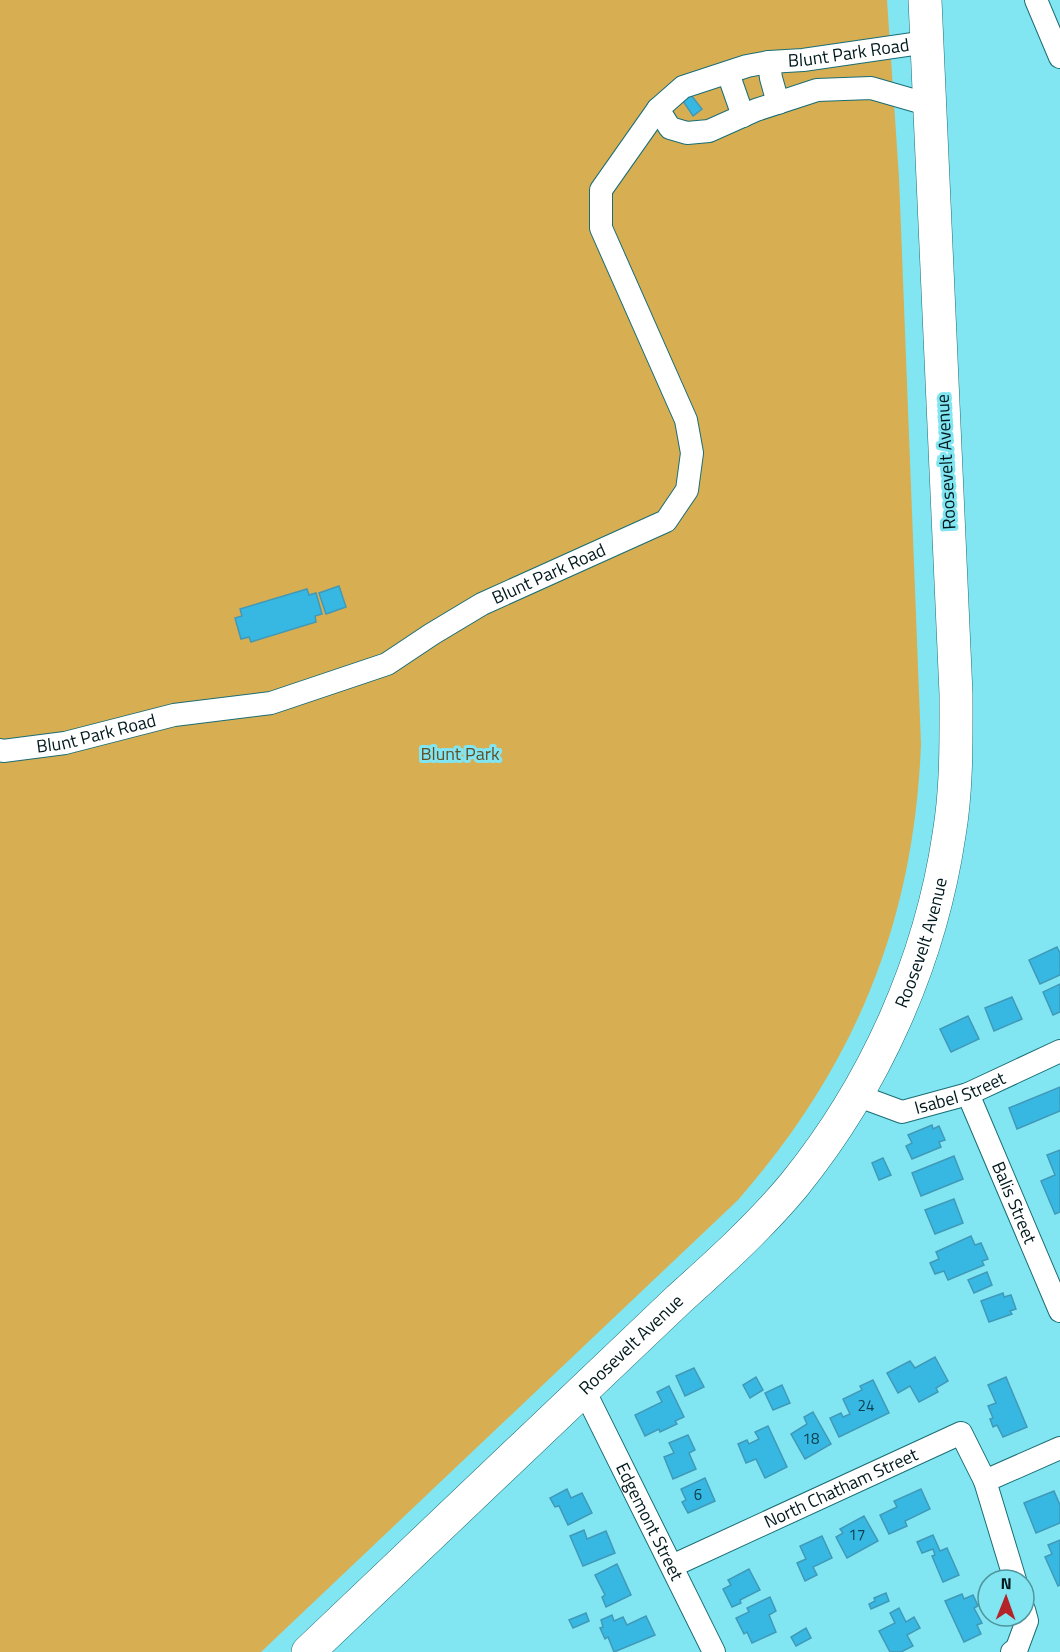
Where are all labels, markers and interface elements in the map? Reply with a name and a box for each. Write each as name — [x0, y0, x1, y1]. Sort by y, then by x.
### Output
street label: Blunt Park Road — [787, 31, 911, 74]
street label: Roosevelt Avenue — [928, 394, 963, 530]
street label: Blunt Park Road — [487, 536, 610, 611]
street label: Blunt Park Road — [35, 706, 159, 760]
park label: Blunt Park — [420, 740, 500, 767]
street label: Roosevelt Avenue — [887, 875, 954, 1012]
street label: Isabel Street — [911, 1064, 1010, 1121]
street label: Balis Street — [985, 1157, 1044, 1248]
street label: Roosevelt Avenue — [572, 1288, 689, 1401]
house number: 24 — [858, 1394, 874, 1417]
house number: 18 — [803, 1427, 819, 1450]
street label: North Chatham Street — [759, 1440, 923, 1535]
street label: Edgemont Street — [609, 1458, 691, 1586]
house number: 6 — [694, 1483, 702, 1506]
house number: 17 — [849, 1523, 865, 1546]
north arrow — [976, 1568, 1036, 1628]
text: N — [1001, 1571, 1012, 1595]

